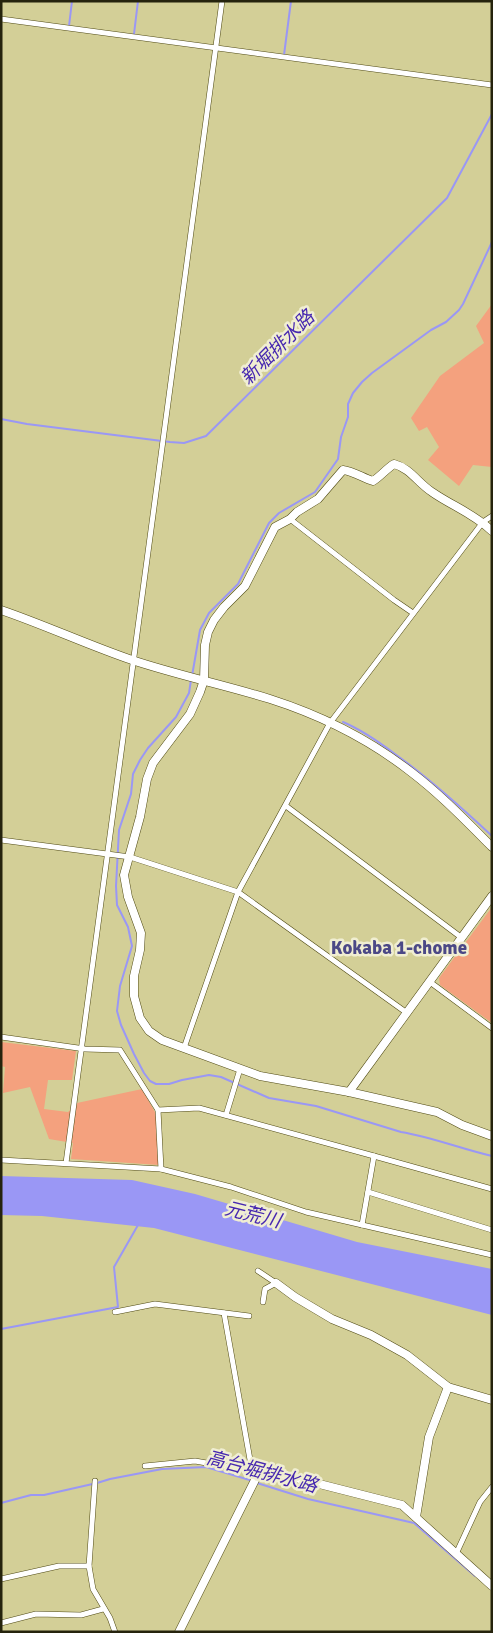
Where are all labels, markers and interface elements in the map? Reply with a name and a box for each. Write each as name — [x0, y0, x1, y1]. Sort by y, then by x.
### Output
water label: 新堀排水路 — [236, 304, 321, 390]
district label: Kokaba 1-chome — [331, 936, 467, 960]
water label: 元荒川 — [222, 1196, 285, 1234]
water label: 高台堀排水路 — [204, 1446, 322, 1499]

